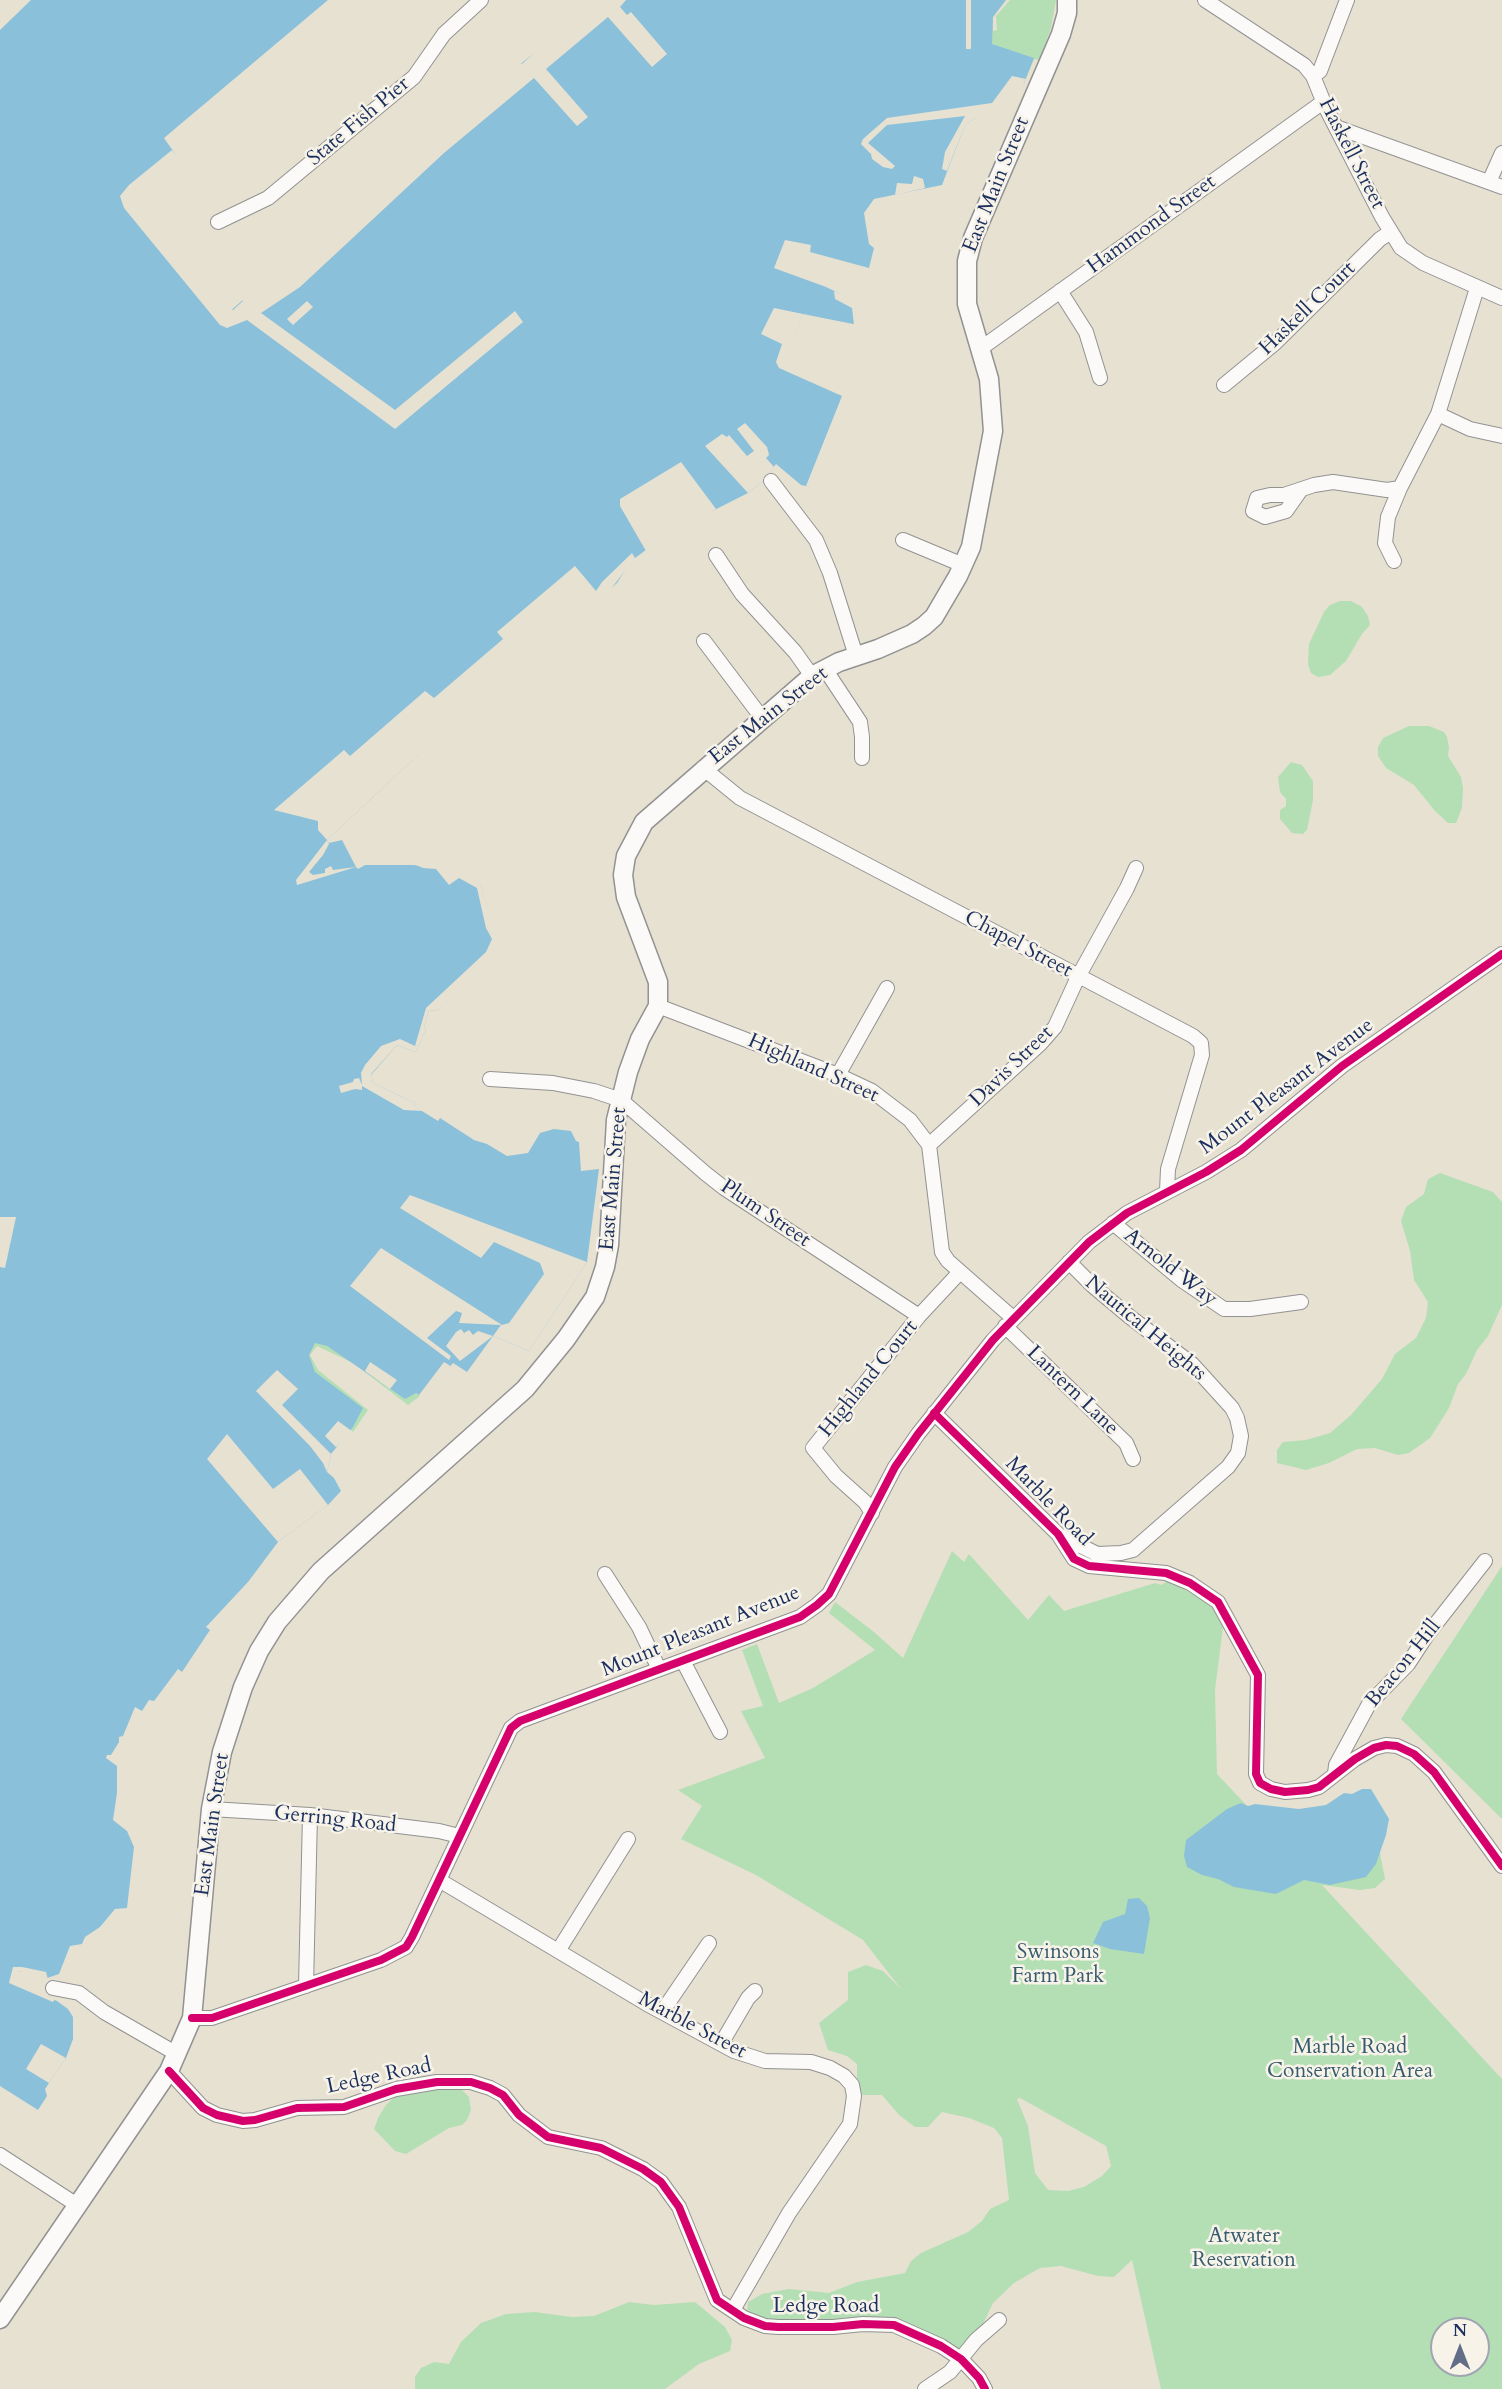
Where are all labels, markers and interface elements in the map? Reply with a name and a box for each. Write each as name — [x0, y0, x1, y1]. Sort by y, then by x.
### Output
street label: State Fish Pier — [303, 72, 415, 172]
street label: Haskell Street — [1312, 94, 1390, 214]
street label: East Main Street — [958, 113, 1036, 257]
street label: Hammond Street — [1083, 170, 1221, 280]
street label: Haskell Court — [1255, 257, 1361, 361]
street label: East Main Street — [704, 662, 834, 770]
street label: Chapel Street — [960, 906, 1076, 984]
street label: Mount Pleasant Avenue — [1195, 1013, 1379, 1161]
street label: Davis Street — [965, 1021, 1059, 1113]
street label: Highland Street — [744, 1029, 882, 1109]
street label: East Main Street — [595, 1106, 633, 1252]
street label: Plum Street — [715, 1175, 815, 1253]
street label: Arnold Way — [1118, 1224, 1222, 1312]
street label: Nautical Heights — [1079, 1271, 1211, 1387]
street label: Highland Court — [814, 1315, 924, 1443]
street label: Lantern Lane — [1021, 1341, 1123, 1441]
street label: Marble Road — [999, 1452, 1097, 1552]
street label: Mount Pleasant Avenue — [598, 1581, 804, 1683]
street label: Beacon Hill — [1361, 1615, 1447, 1713]
street label: East Main Street — [190, 1752, 236, 1898]
street label: Gerring Road — [273, 1801, 397, 1839]
park label: Swinsons Farm Park — [1012, 1940, 1104, 1990]
street label: Marble Street — [634, 1987, 750, 2065]
park label: Marble Road Conservation Area — [1267, 2035, 1433, 2085]
street label: Ledge Road — [324, 2054, 434, 2100]
park label: Atwater Reservation — [1192, 2224, 1296, 2274]
street label: Ledge Road — [773, 2294, 879, 2320]
north arrow — [1430, 2317, 1490, 2377]
text: N — [1453, 2320, 1467, 2342]

